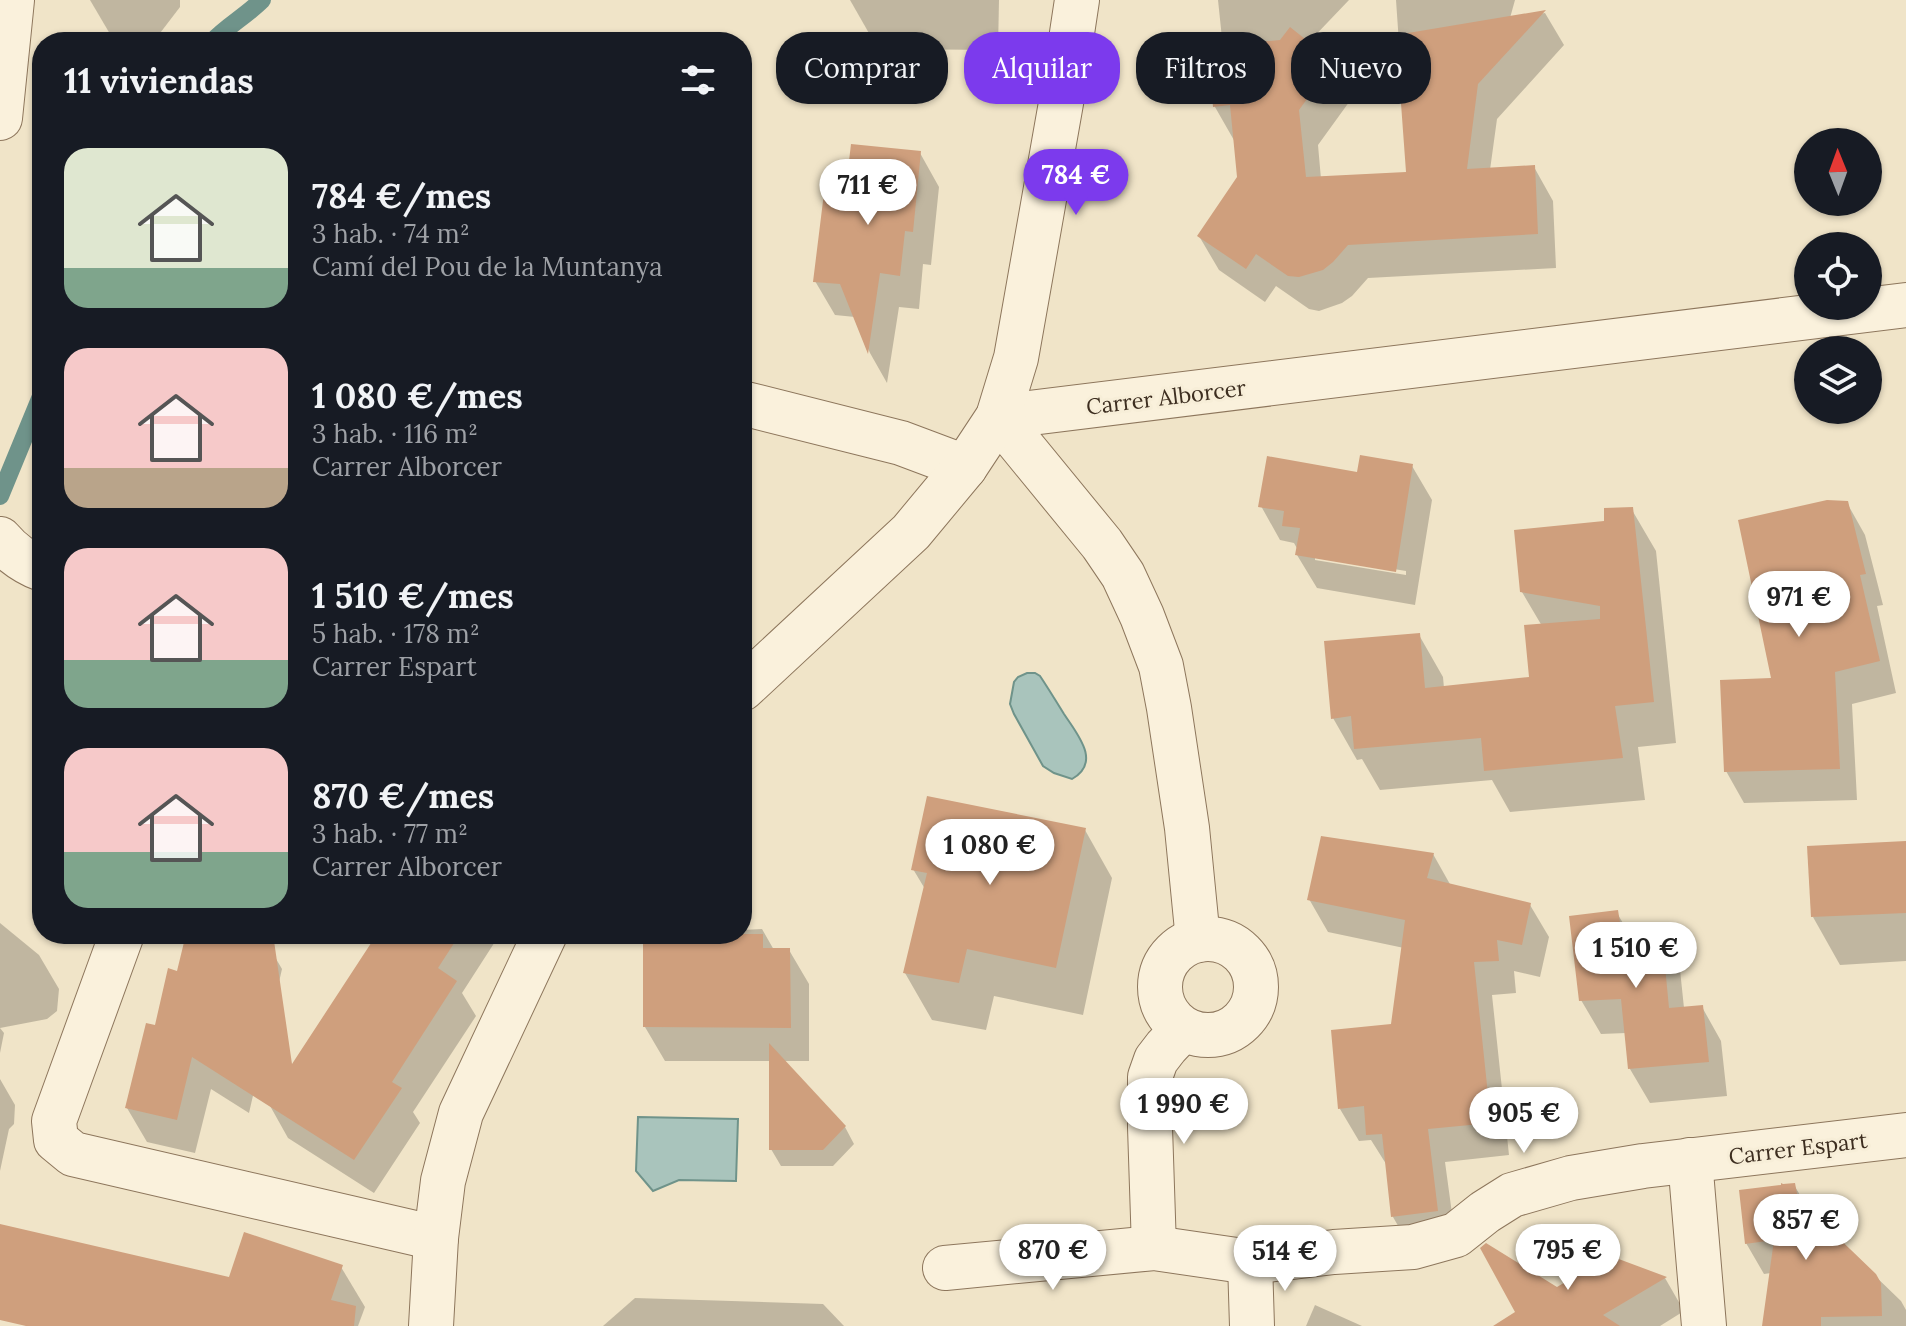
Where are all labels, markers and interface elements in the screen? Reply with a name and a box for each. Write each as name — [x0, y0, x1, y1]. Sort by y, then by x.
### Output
chip: Comprar — [776, 32, 948, 104]
chip: Alquilar — [964, 32, 1120, 104]
chip: Filtros — [1136, 32, 1275, 104]
chip: Nuevo — [1291, 32, 1431, 104]
icon: filters — [676, 58, 720, 102]
text: 11 viviendas — [64, 59, 254, 102]
north arrow — [1794, 128, 1882, 216]
map controls — [1794, 128, 1882, 424]
pin: 784 € — [1020, 149, 1132, 217]
text: 784 € — [1041, 158, 1111, 191]
pin: 711 € — [812, 159, 924, 227]
text: 711 € — [837, 168, 899, 201]
text: 784 €/mes — [312, 174, 491, 217]
icon: home — [128, 180, 224, 276]
text: 3 hab. · 74 m² — [312, 217, 470, 250]
button: locate — [1794, 232, 1882, 320]
text: Camí del Pou de la Muntanya — [312, 250, 663, 283]
button: layers — [1794, 336, 1882, 424]
street label: Carrer Alborcer — [1085, 373, 1248, 421]
text: 1 080 €/mes — [312, 374, 523, 417]
icon: home — [128, 380, 224, 476]
text: 3 hab. · 116 m² — [312, 417, 478, 450]
text: Carrer Alborcer — [312, 450, 502, 483]
pin: 971 € — [1743, 571, 1855, 639]
text: 1 510 €/mes — [312, 574, 514, 617]
icon: home — [128, 580, 224, 676]
text: 971 € — [1766, 580, 1832, 613]
text: 5 hab. · 178 m² — [312, 617, 480, 650]
text: Carrer Espart — [312, 650, 477, 683]
text: 870 €/mes — [312, 774, 494, 817]
icon: home — [128, 780, 224, 876]
text: 3 hab. · 77 m² — [312, 817, 468, 850]
pin: 1 080 € — [916, 819, 1064, 887]
text: 1 080 € — [943, 828, 1037, 861]
text: Carrer Alborcer — [312, 850, 502, 883]
pin: 1 510 € — [1562, 922, 1710, 990]
text: 1 510 € — [1593, 931, 1679, 964]
pin: 1 990 € — [1110, 1078, 1258, 1146]
text: 1 990 € — [1138, 1087, 1230, 1120]
pin: 905 € — [1468, 1087, 1580, 1155]
text: 905 € — [1487, 1096, 1561, 1129]
street label: Carrer Espart — [1727, 1126, 1869, 1170]
pin: 857 € — [1750, 1194, 1862, 1262]
text: 857 € — [1772, 1203, 1840, 1236]
pin: 870 € — [997, 1224, 1109, 1292]
pin: 795 € — [1512, 1224, 1624, 1292]
pin: 514 € — [1229, 1225, 1341, 1293]
text: 870 € — [1017, 1233, 1089, 1266]
text: 795 € — [1533, 1233, 1603, 1266]
text: 514 € — [1252, 1234, 1318, 1267]

